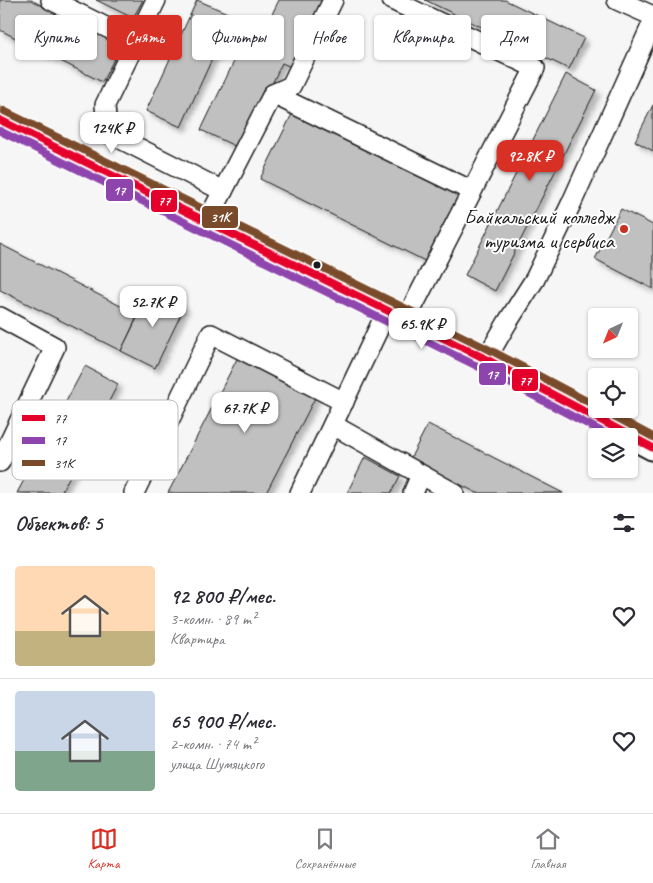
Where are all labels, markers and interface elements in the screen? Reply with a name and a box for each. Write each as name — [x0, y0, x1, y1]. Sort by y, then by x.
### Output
chip: Купить — [15, 15, 97, 60]
chip: Снять — [107, 15, 182, 60]
chip: Фильтры — [192, 15, 284, 60]
chip: Новое — [294, 15, 364, 60]
chip: Квартира — [374, 15, 471, 60]
chip: Дом — [481, 15, 546, 60]
pin: 124K ₽ — [71, 112, 153, 154]
text: 124K ₽ — [91, 118, 133, 138]
pin: 92.8K ₽ — [484, 140, 576, 182]
text: 92.8K ₽ — [508, 146, 552, 166]
line badge: 17 — [105, 178, 134, 202]
text: 17 — [113, 182, 127, 199]
line badge: 77 — [150, 189, 178, 213]
text: 77 — [158, 192, 172, 209]
place label: Байкальский колледж туризма и сервиса — [464, 204, 616, 254]
line badge: 31К — [201, 205, 239, 229]
text: 31К — [210, 209, 233, 226]
marker: Байкальский колледж туризма и сервиса — [618, 223, 630, 235]
unlabelled marker — [312, 260, 322, 270]
pin: 52.7K ₽ — [107, 286, 199, 328]
text: 52.7K ₽ — [131, 292, 175, 312]
pin: 65.9K ₽ — [376, 308, 468, 350]
north arrow — [588, 308, 638, 358]
map controls — [588, 308, 638, 478]
text: 65.9K ₽ — [400, 314, 444, 334]
line badge: 17 — [478, 362, 507, 386]
text: 17 — [486, 366, 500, 383]
line badge: 77 — [511, 368, 539, 392]
button: locate — [588, 368, 638, 418]
text: 77 — [519, 372, 533, 389]
pin: 67.7K ₽ — [199, 392, 291, 434]
text: 67.7K ₽ — [222, 398, 268, 418]
legend — [12, 400, 178, 480]
text: 77 — [54, 410, 67, 427]
button: layers — [588, 428, 638, 478]
text: 17 — [54, 432, 67, 449]
text: 31К — [54, 455, 77, 472]
icon: filters — [610, 509, 638, 537]
text: Объектов: 5 — [15, 510, 103, 536]
text: 92 800 ₽/мес. — [170, 583, 275, 609]
icon: home — [55, 586, 115, 646]
icon: heart — [610, 602, 638, 630]
text: 3-комн. · 89 m² — [170, 609, 256, 629]
text: Квартира — [170, 629, 225, 649]
text: 65 900 ₽/мес. — [170, 708, 276, 734]
icon: home — [55, 711, 115, 771]
icon: heart — [610, 727, 638, 755]
text: 2-комн. · 74 m² — [170, 734, 256, 754]
text: улица Шумяцкого — [170, 754, 264, 774]
tab: Карта — [88, 825, 120, 872]
tab: Сохранённые — [295, 825, 355, 872]
tab: Главная — [530, 825, 565, 872]

